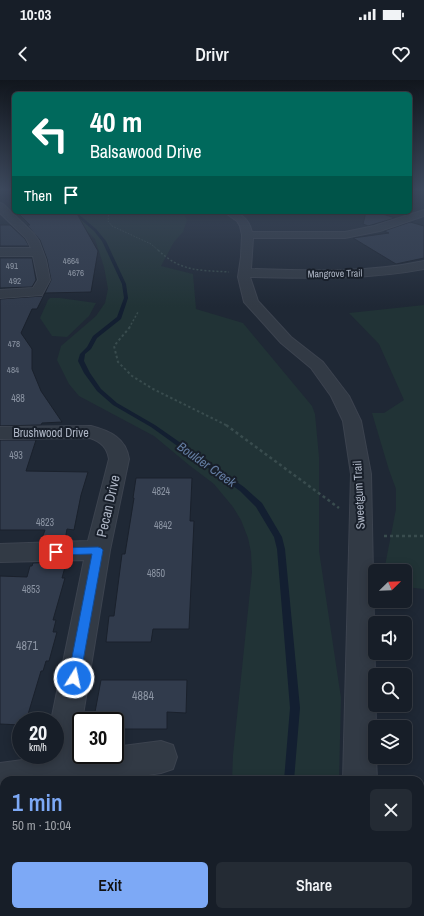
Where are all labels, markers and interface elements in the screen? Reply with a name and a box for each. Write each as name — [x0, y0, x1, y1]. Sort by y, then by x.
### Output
text: 10:03 — [20, 4, 51, 25]
text: Drivr — [195, 42, 229, 67]
icon: back — [12, 43, 34, 65]
icon: heart — [390, 43, 412, 65]
text: 40 m — [90, 103, 142, 141]
icon: left — [24, 108, 76, 160]
text: Balsawood Drive — [90, 139, 202, 164]
icon: arrive — [60, 184, 82, 206]
text: Then — [24, 185, 52, 206]
house number: 4664 — [63, 255, 79, 267]
house number: 491 — [6, 260, 18, 272]
house number: 4676 — [68, 267, 84, 279]
street label: Mangrove Trail — [308, 267, 363, 280]
house number: 492 — [9, 275, 21, 287]
house number: 478 — [8, 338, 20, 350]
house number: 484 — [7, 364, 19, 376]
house number: 488 — [11, 392, 25, 405]
street label: Brushwood Drive — [13, 425, 89, 441]
water label: Boulder Creek — [174, 438, 240, 491]
house number: 493 — [9, 449, 23, 462]
street label: Sweetgum Trail — [349, 460, 369, 530]
street label: Pecan Drive — [92, 473, 124, 539]
house number: 4824 — [152, 485, 171, 498]
house number: 4823 — [36, 516, 55, 529]
house number: 4842 — [154, 519, 173, 532]
pin — [39, 535, 73, 569]
icon: arrive — [45, 541, 67, 563]
north arrow — [368, 564, 412, 608]
map controls — [368, 564, 412, 764]
house number: 4850 — [147, 567, 166, 580]
house number: 4853 — [22, 583, 41, 596]
button: sound — [368, 616, 412, 660]
house number: 4871 — [16, 638, 38, 654]
position arrow — [53, 657, 95, 699]
button: search — [368, 668, 412, 712]
house number: 4884 — [132, 688, 154, 704]
speed limit sign: 30 — [72, 712, 124, 764]
text: 20 — [29, 719, 47, 746]
button: layers — [368, 720, 412, 764]
text: km/h — [29, 741, 47, 754]
text: 1 min — [12, 786, 63, 818]
button: close — [370, 789, 412, 831]
text: 50 m · 10:04 — [12, 817, 71, 834]
button: Exit — [12, 862, 208, 908]
button: Share — [216, 862, 412, 908]

